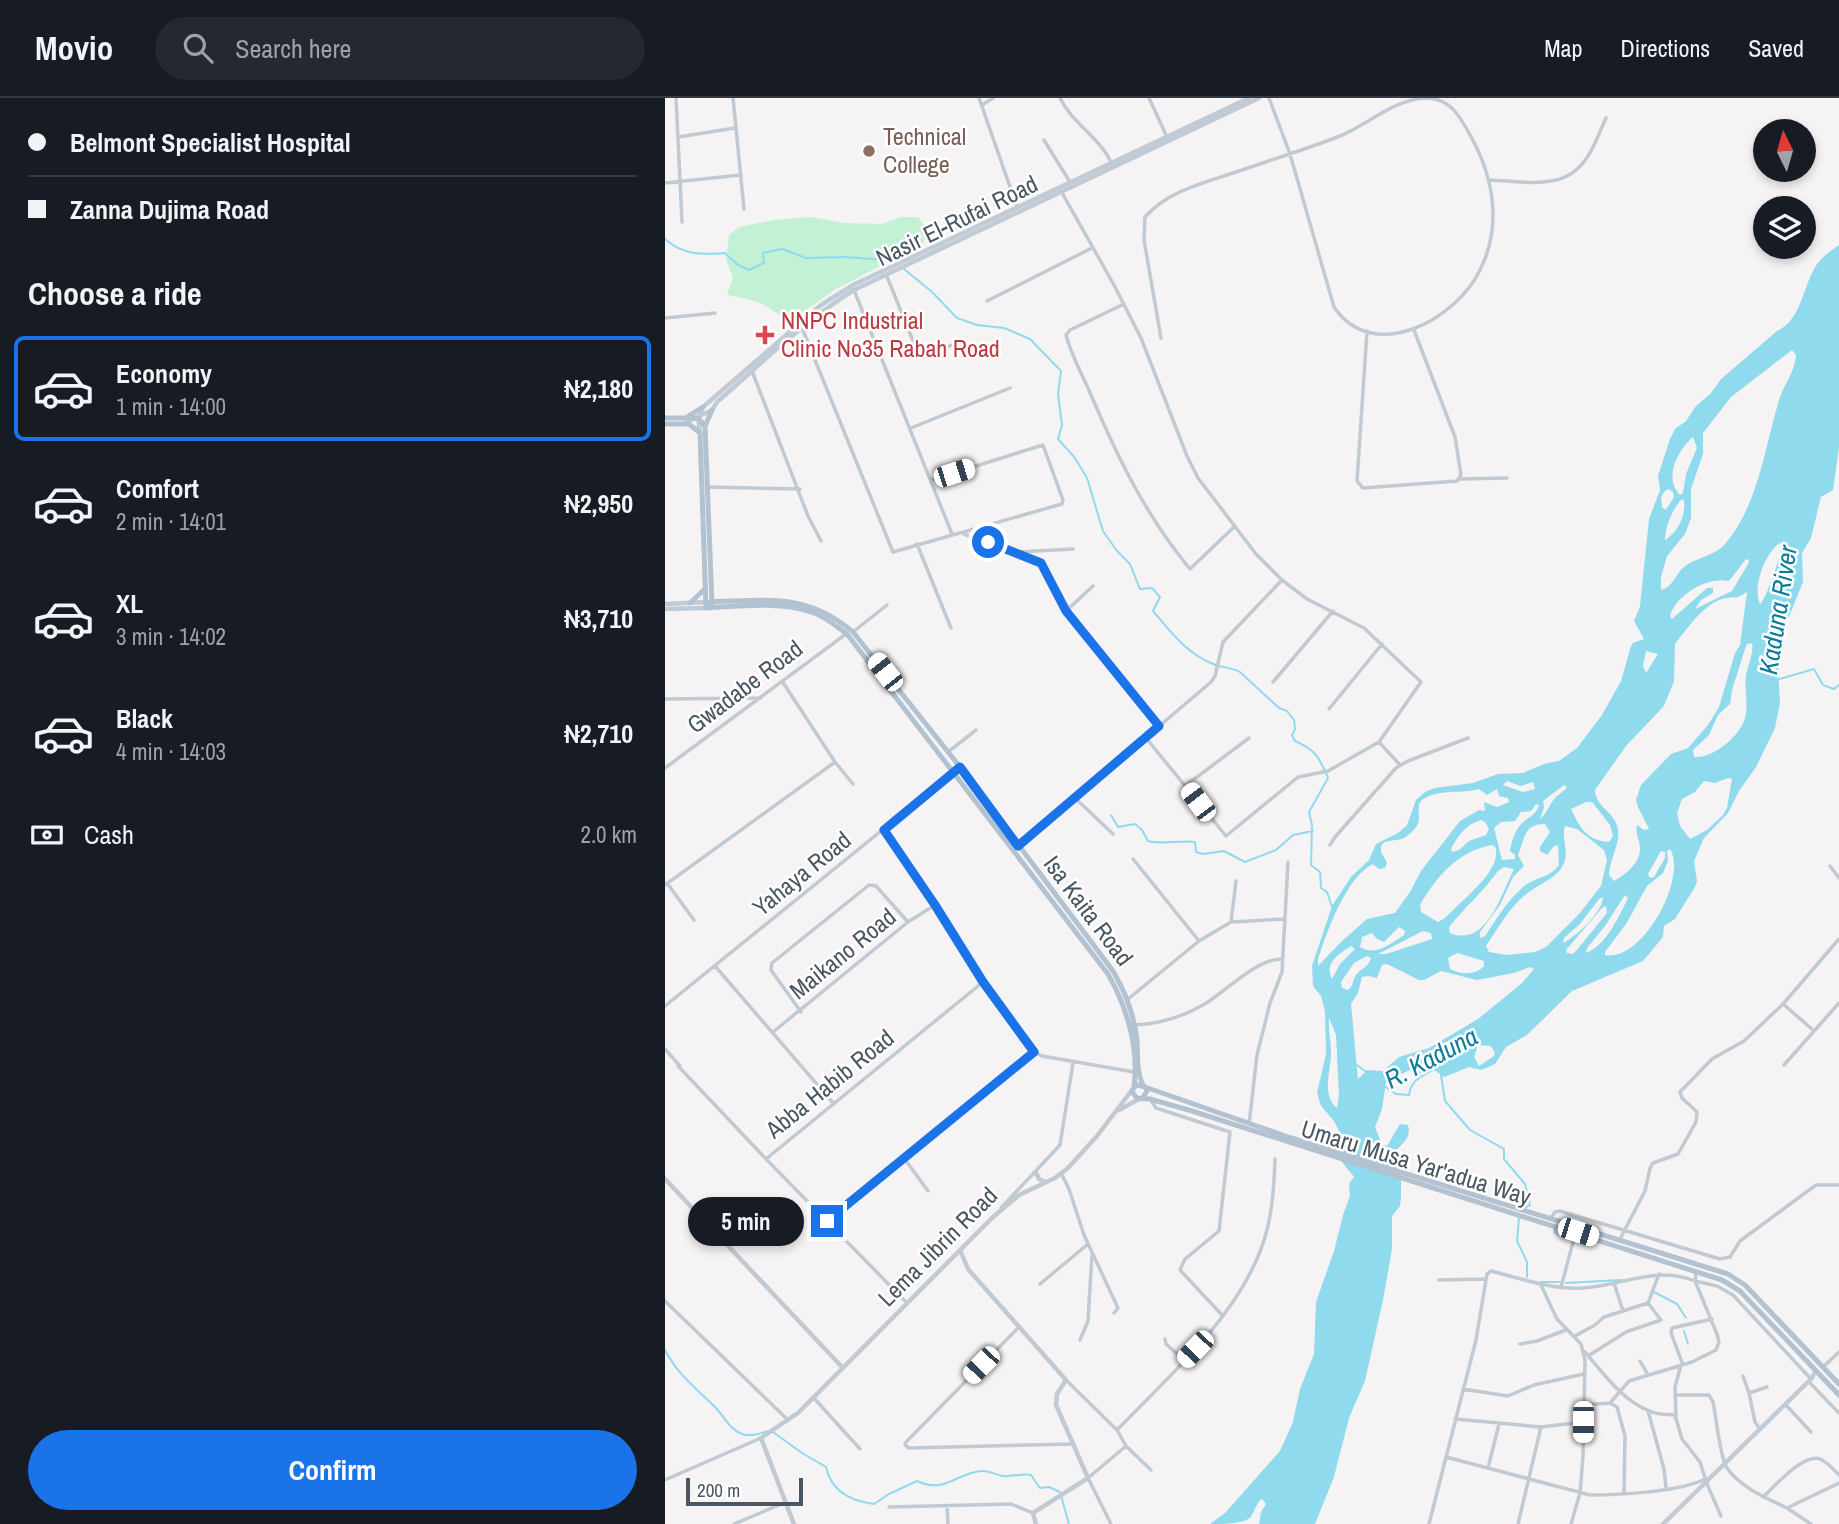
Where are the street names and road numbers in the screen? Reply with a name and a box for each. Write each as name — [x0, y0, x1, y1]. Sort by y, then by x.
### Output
street label: Nasir El-Rufai Road — [870, 167, 1043, 273]
street label: Gwadabe Road — [680, 632, 809, 740]
street label: Yahaya Road — [746, 824, 857, 923]
street label: Isa Kaita Road — [1037, 849, 1141, 972]
street label: Maikano Road — [783, 901, 902, 1006]
street label: Abba Habib Road — [758, 1022, 900, 1146]
street label: Umaru Musa Yar'adua Way — [1298, 1112, 1535, 1212]
street label: Lema Jibrin Road — [871, 1180, 1004, 1313]

